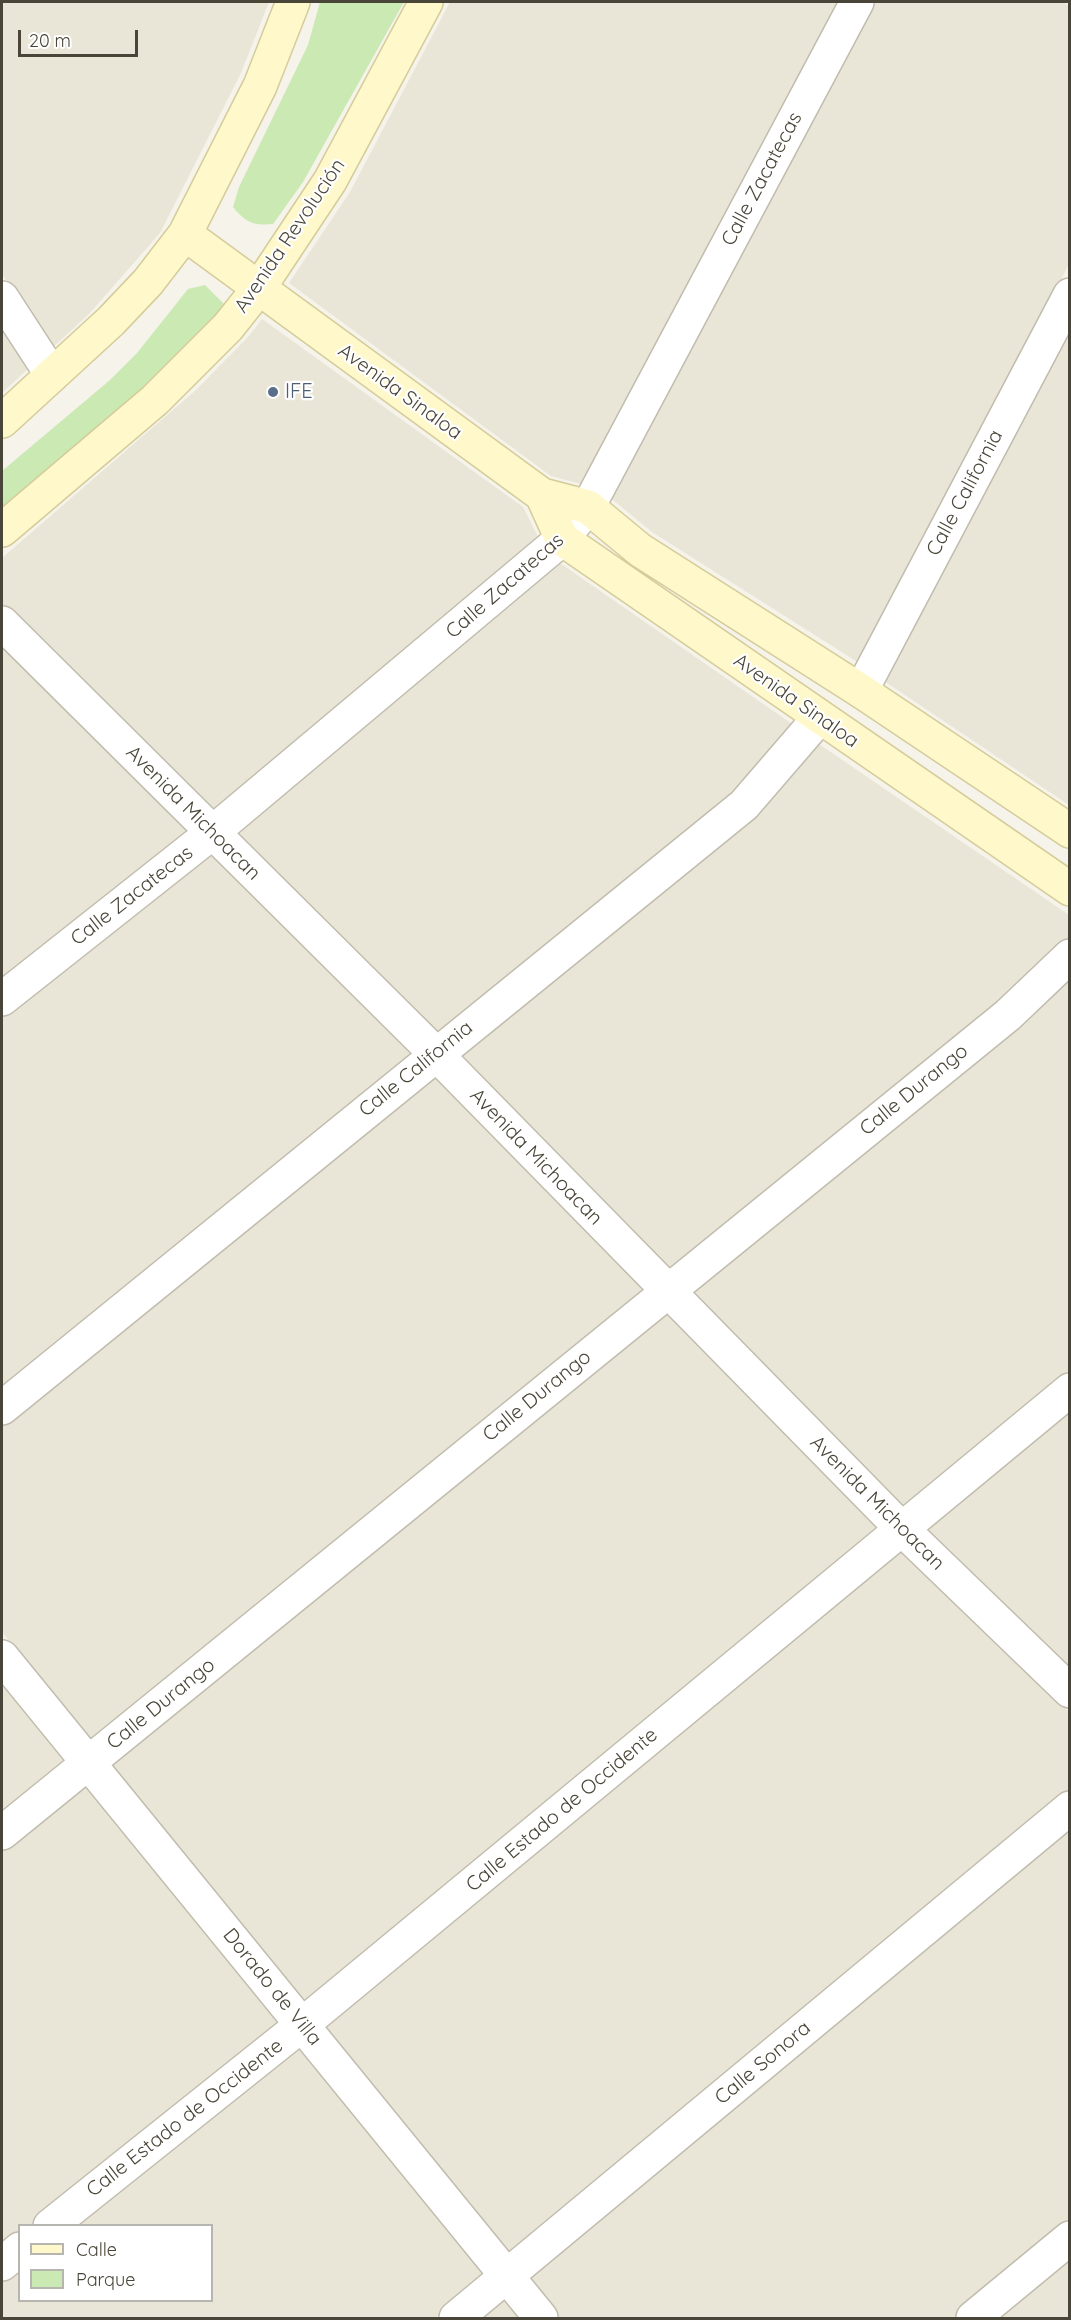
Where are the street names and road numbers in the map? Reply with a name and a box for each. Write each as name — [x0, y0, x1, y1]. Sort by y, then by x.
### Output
street label: Calle Zacatecas — [717, 108, 807, 250]
street label: Avenida Revolución — [229, 154, 351, 318]
street label: Avenida Sinaloa — [333, 339, 467, 445]
street label: Calle California — [922, 426, 1008, 560]
street label: Calle Zacatecas — [441, 528, 569, 644]
street label: Avenida Sinaloa — [729, 649, 863, 753]
street label: Avenida Michoacan — [121, 741, 265, 885]
street label: Calle Zacatecas — [66, 841, 198, 951]
street label: Calle California — [354, 1016, 478, 1122]
street label: Calle Durango — [855, 1039, 973, 1141]
street label: Avenida Michoacan — [465, 1084, 607, 1230]
street label: Calle Durango — [478, 1345, 596, 1447]
street label: Avenida Michoacan — [805, 1431, 949, 1575]
street label: Calle Durango — [102, 1653, 220, 1755]
street label: Calle Estado de Occidente — [461, 1723, 663, 1897]
street label: Dorado de Villa — [217, 1924, 327, 2050]
street label: Calle Sonora — [710, 2016, 816, 2110]
street label: Calle Estado de Occidente — [82, 2034, 288, 2202]

